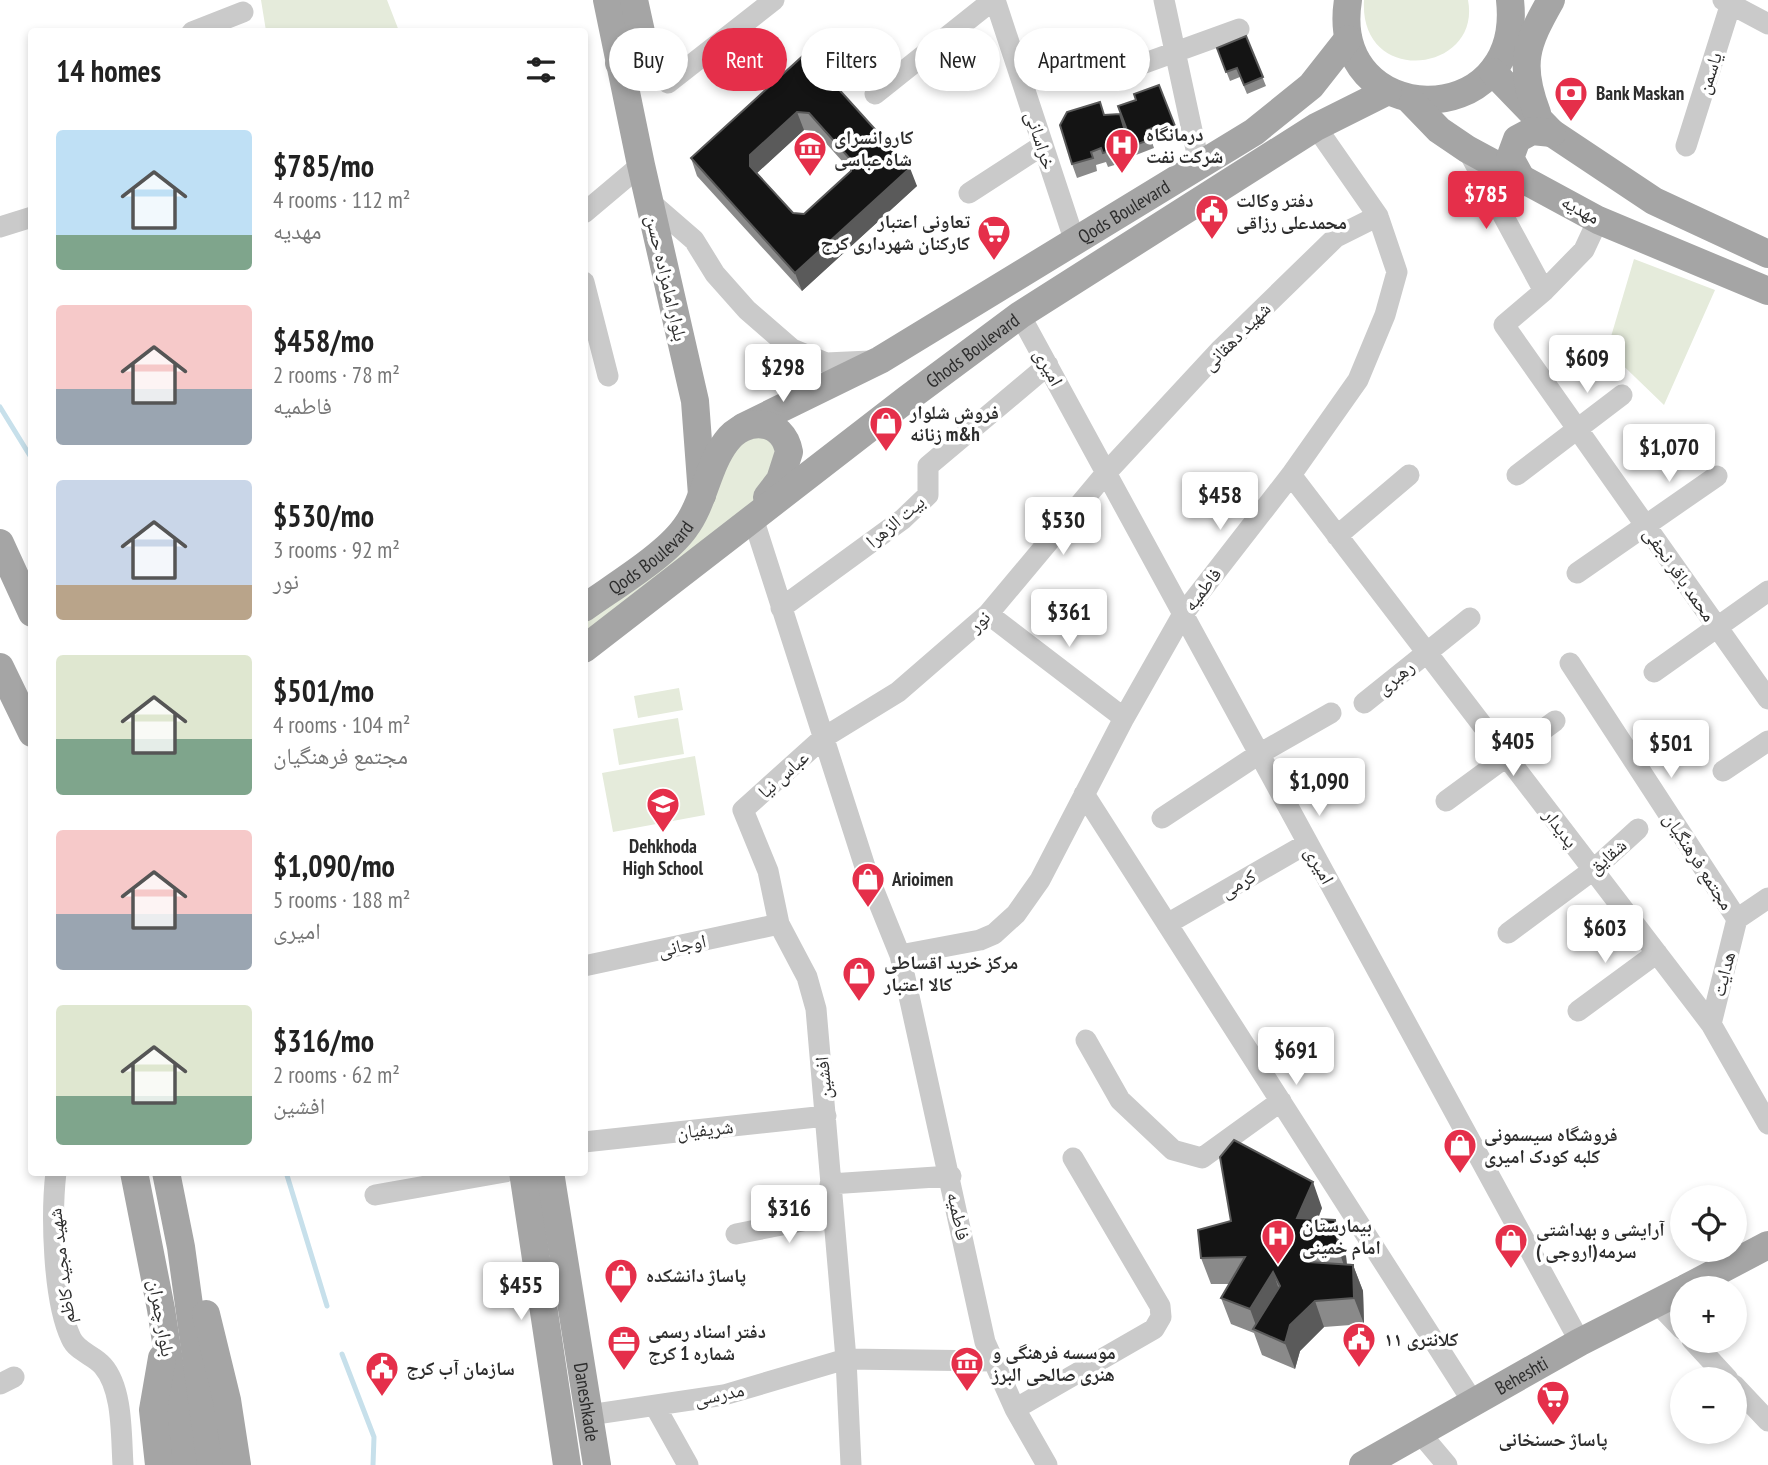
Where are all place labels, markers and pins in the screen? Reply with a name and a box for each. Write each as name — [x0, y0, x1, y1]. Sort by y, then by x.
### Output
bank icon: Bank Maskan — [1552, 74, 1590, 123]
place label: Bank Maskan — [1596, 81, 1684, 105]
place label: درمانگاه شرکت نفت — [1146, 122, 1223, 168]
place label: کاروانسرای شاه عباسی — [834, 125, 914, 171]
hospital icon: درمانگاه شرکت نفت — [1103, 126, 1141, 175]
museum icon: کاروانسرای شاه عباسی — [791, 129, 829, 178]
pin: $785 — [1445, 172, 1527, 231]
place label: دفتر وکالت محمدعلی رزاقی — [1236, 188, 1347, 234]
public building icon: دفتر وکالت محمدعلی رزاقی — [1193, 192, 1231, 241]
place label: تعاونی اعتبار کارکنان شهرداری کرج — [821, 209, 971, 255]
supermarket icon: تعاونی اعتبار کارکنان شهرداری کرج — [975, 213, 1013, 262]
pin: $609 — [1546, 336, 1628, 395]
pin: $298 — [742, 344, 824, 404]
place label: فروش شلوار زنانه m&h — [909, 400, 999, 446]
shop icon: فروش شلوار زنانه m&h — [867, 404, 905, 453]
pin: $1,070 — [1612, 424, 1726, 484]
pin: $458 — [1179, 472, 1261, 532]
pin: $530 — [1022, 498, 1104, 557]
pin: $361 — [1028, 590, 1110, 649]
pin: $405 — [1472, 718, 1554, 778]
pin: $501 — [1630, 720, 1712, 780]
pin: $1,090 — [1262, 758, 1376, 818]
school or university icon: Dehkhoda High School — [644, 785, 682, 834]
place label: Dehkhoda High School — [623, 834, 704, 880]
shop icon: Arioimen — [849, 860, 887, 909]
place label: Arioimen — [891, 867, 953, 891]
pin: $603 — [1564, 906, 1646, 965]
place label: مرکز خرید اقساطی کالا اعتبار — [883, 950, 1018, 996]
shop icon: مرکز خرید اقساطی کالا اعتبار — [840, 954, 878, 1003]
pin: $691 — [1255, 1028, 1337, 1087]
place label: فروشگاه سیسمونی کلبه کودک امیری — [1484, 1122, 1618, 1168]
shop icon: فروشگاه سیسمونی کلبه کودک امیری — [1441, 1126, 1479, 1175]
pin: $316 — [748, 1186, 830, 1245]
place label: بیمارستان امام خمینی — [1302, 1213, 1381, 1261]
hospital icon: بیمارستان امام خمینی — [1259, 1217, 1297, 1266]
place label: آرایشی و بهداشتی سرمه(اروجی ) — [1536, 1217, 1665, 1263]
shop icon: آرایشی و بهداشتی سرمه(اروجی ) — [1492, 1221, 1530, 1270]
shop icon: پاساژ دانشکده — [602, 1256, 640, 1305]
pin: $455 — [480, 1262, 562, 1322]
place label: پاساژ دانشکده — [646, 1263, 746, 1287]
place label: دفتر اسناد رسمی شماره 1 کرج — [648, 1319, 766, 1365]
public building icon: کلانتری ۱۱ — [1340, 1320, 1378, 1369]
office icon: دفتر اسناد رسمی شماره 1 کرج — [605, 1323, 643, 1372]
place label: کلانتری ۱۱ — [1384, 1327, 1459, 1351]
place label: موسسه فرهنگی و هنری صالحی البرز — [991, 1340, 1116, 1386]
museum icon: موسسه فرهنگی و هنری صالحی البرز — [948, 1344, 986, 1393]
public building icon: سازمان آب کرج — [363, 1349, 401, 1398]
place label: سازمان آب کرج — [406, 1356, 515, 1380]
supermarket icon: پاساژ حسنخانی — [1534, 1378, 1572, 1427]
place label: پاساژ حسنخانی — [1498, 1427, 1608, 1451]

